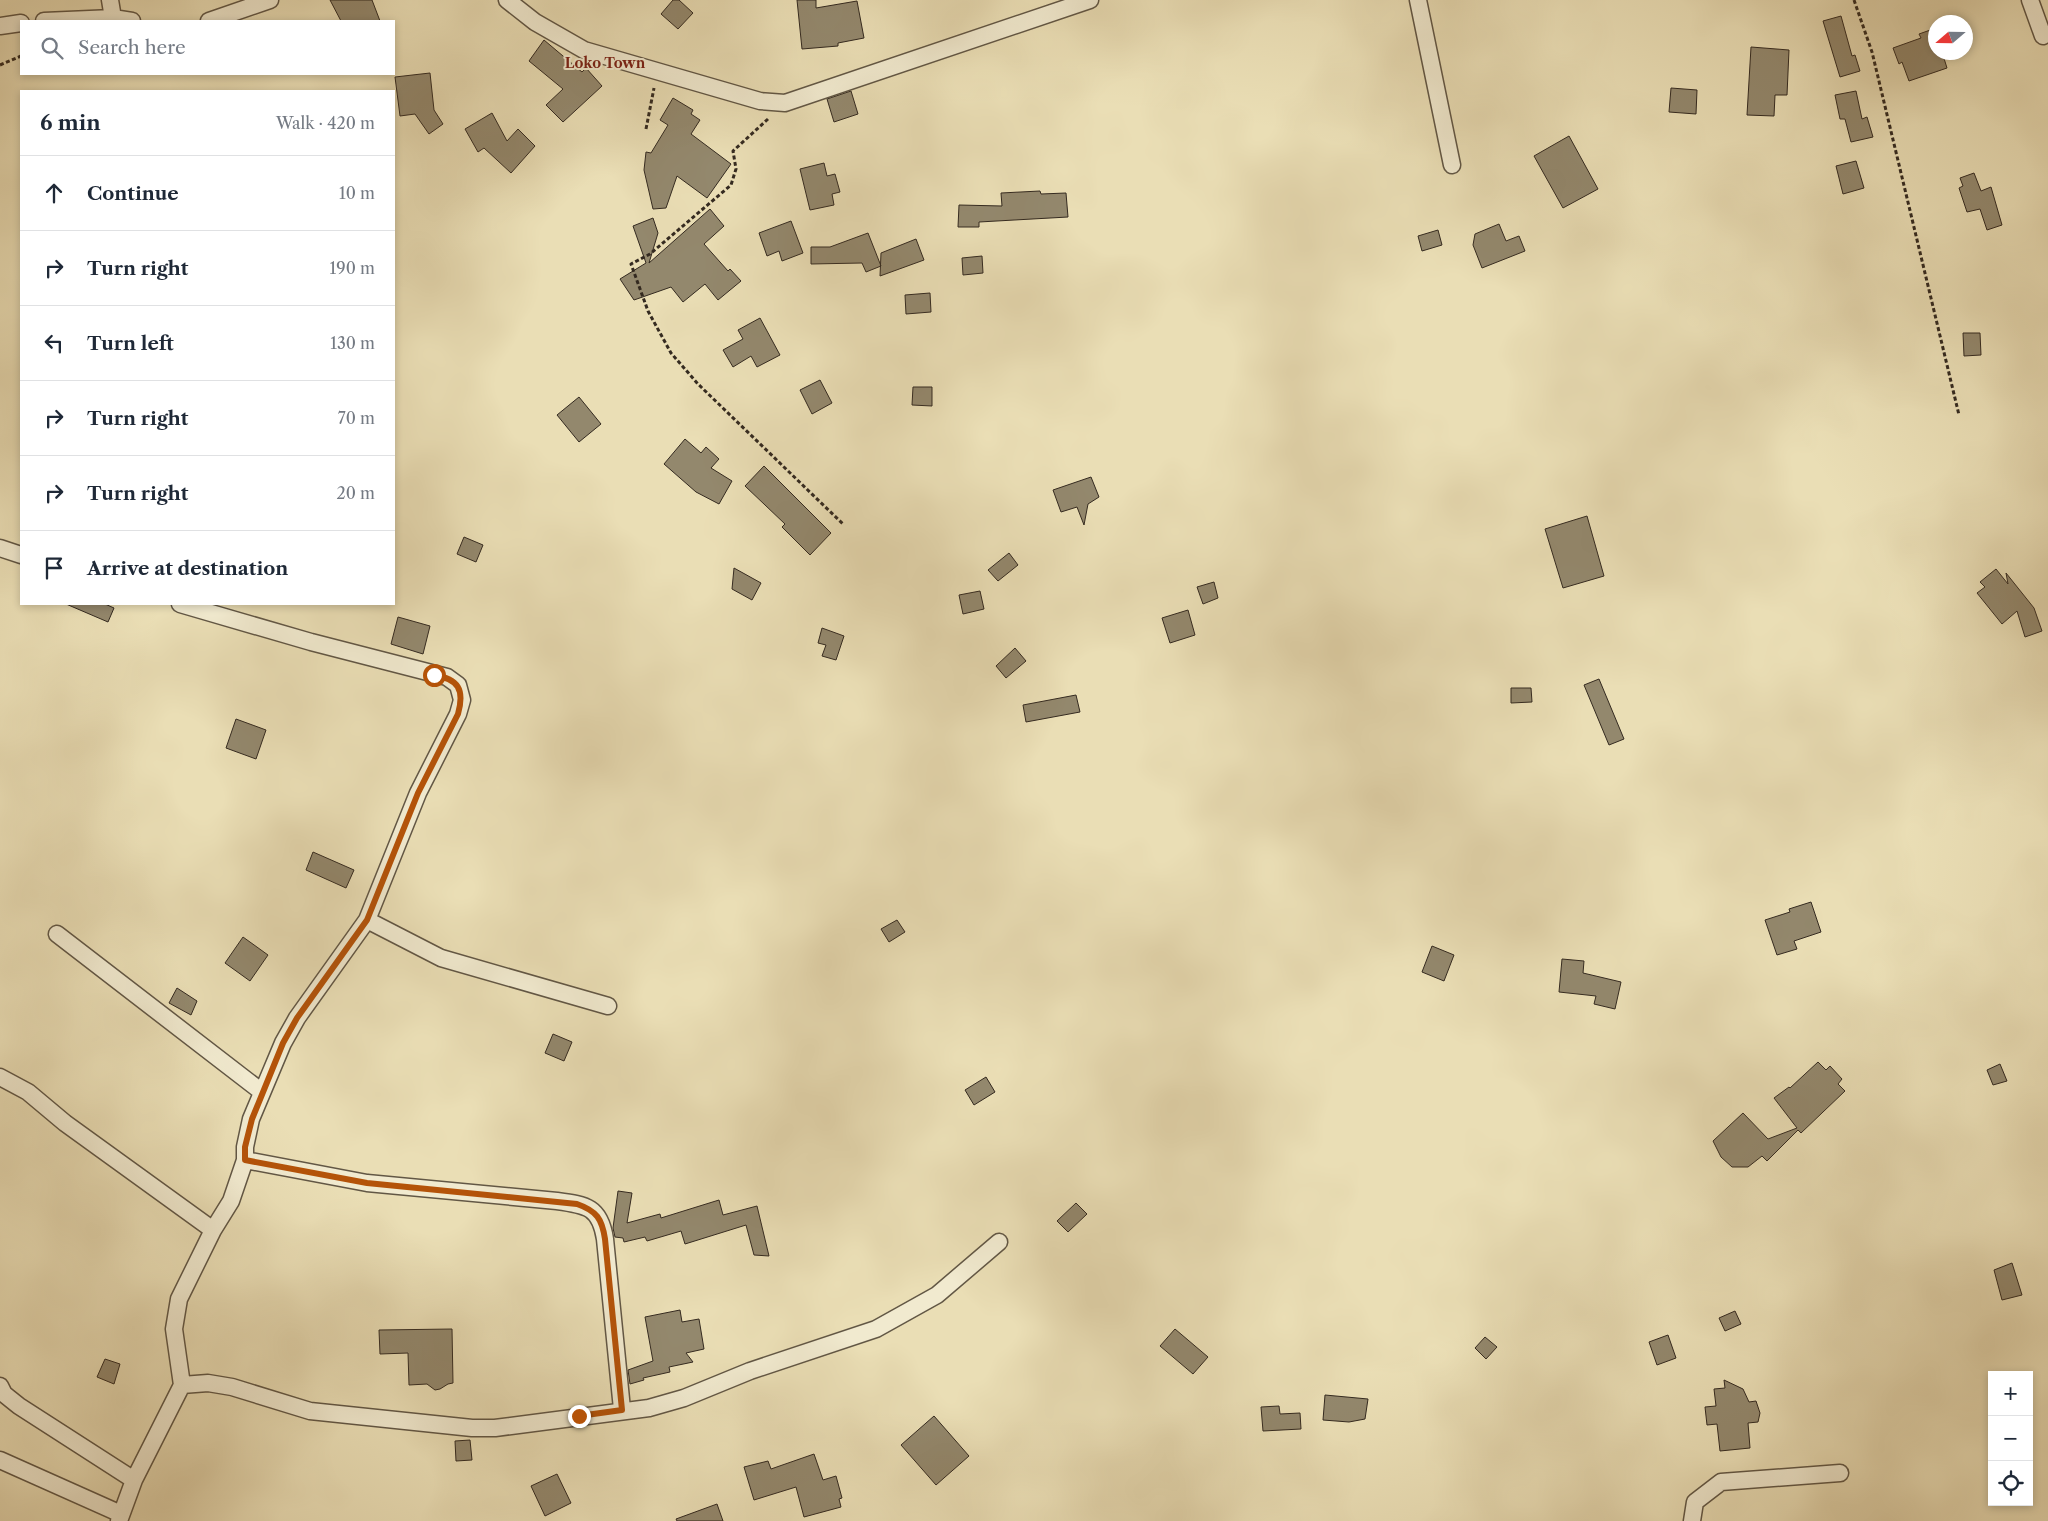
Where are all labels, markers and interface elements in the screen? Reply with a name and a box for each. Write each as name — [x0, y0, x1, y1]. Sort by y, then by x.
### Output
north arrow — [1928, 15, 1973, 60]
search box — [20, 20, 395, 75]
icon: search — [38, 34, 66, 62]
text: Search here — [78, 36, 186, 59]
district label: Loko Town — [565, 54, 646, 72]
text: 6 min — [40, 110, 101, 135]
text: Walk · 420 m — [276, 113, 375, 133]
icon: ahead — [40, 179, 68, 207]
text: Continue — [87, 182, 179, 205]
text: 10 m — [339, 183, 375, 203]
icon: right — [40, 254, 68, 282]
text: Turn right — [87, 257, 188, 280]
text: 190 m — [330, 258, 375, 278]
icon: left — [40, 329, 68, 357]
text: Turn left — [87, 332, 174, 355]
text: 130 m — [330, 333, 375, 353]
icon: right — [40, 404, 68, 432]
text: Turn right — [87, 407, 188, 430]
text: 70 m — [338, 408, 375, 428]
icon: right — [40, 479, 68, 507]
text: Turn right — [87, 482, 188, 505]
text: 20 m — [336, 483, 375, 503]
icon: arrive — [40, 554, 68, 582]
text: Arrive at destination — [87, 557, 288, 580]
route start — [423, 664, 446, 687]
map controls — [1988, 1371, 2033, 1506]
button: + — [1988, 1371, 2033, 1416]
route end — [568, 1405, 591, 1428]
button: − — [1988, 1416, 2033, 1461]
button: locate — [1988, 1461, 2033, 1506]

